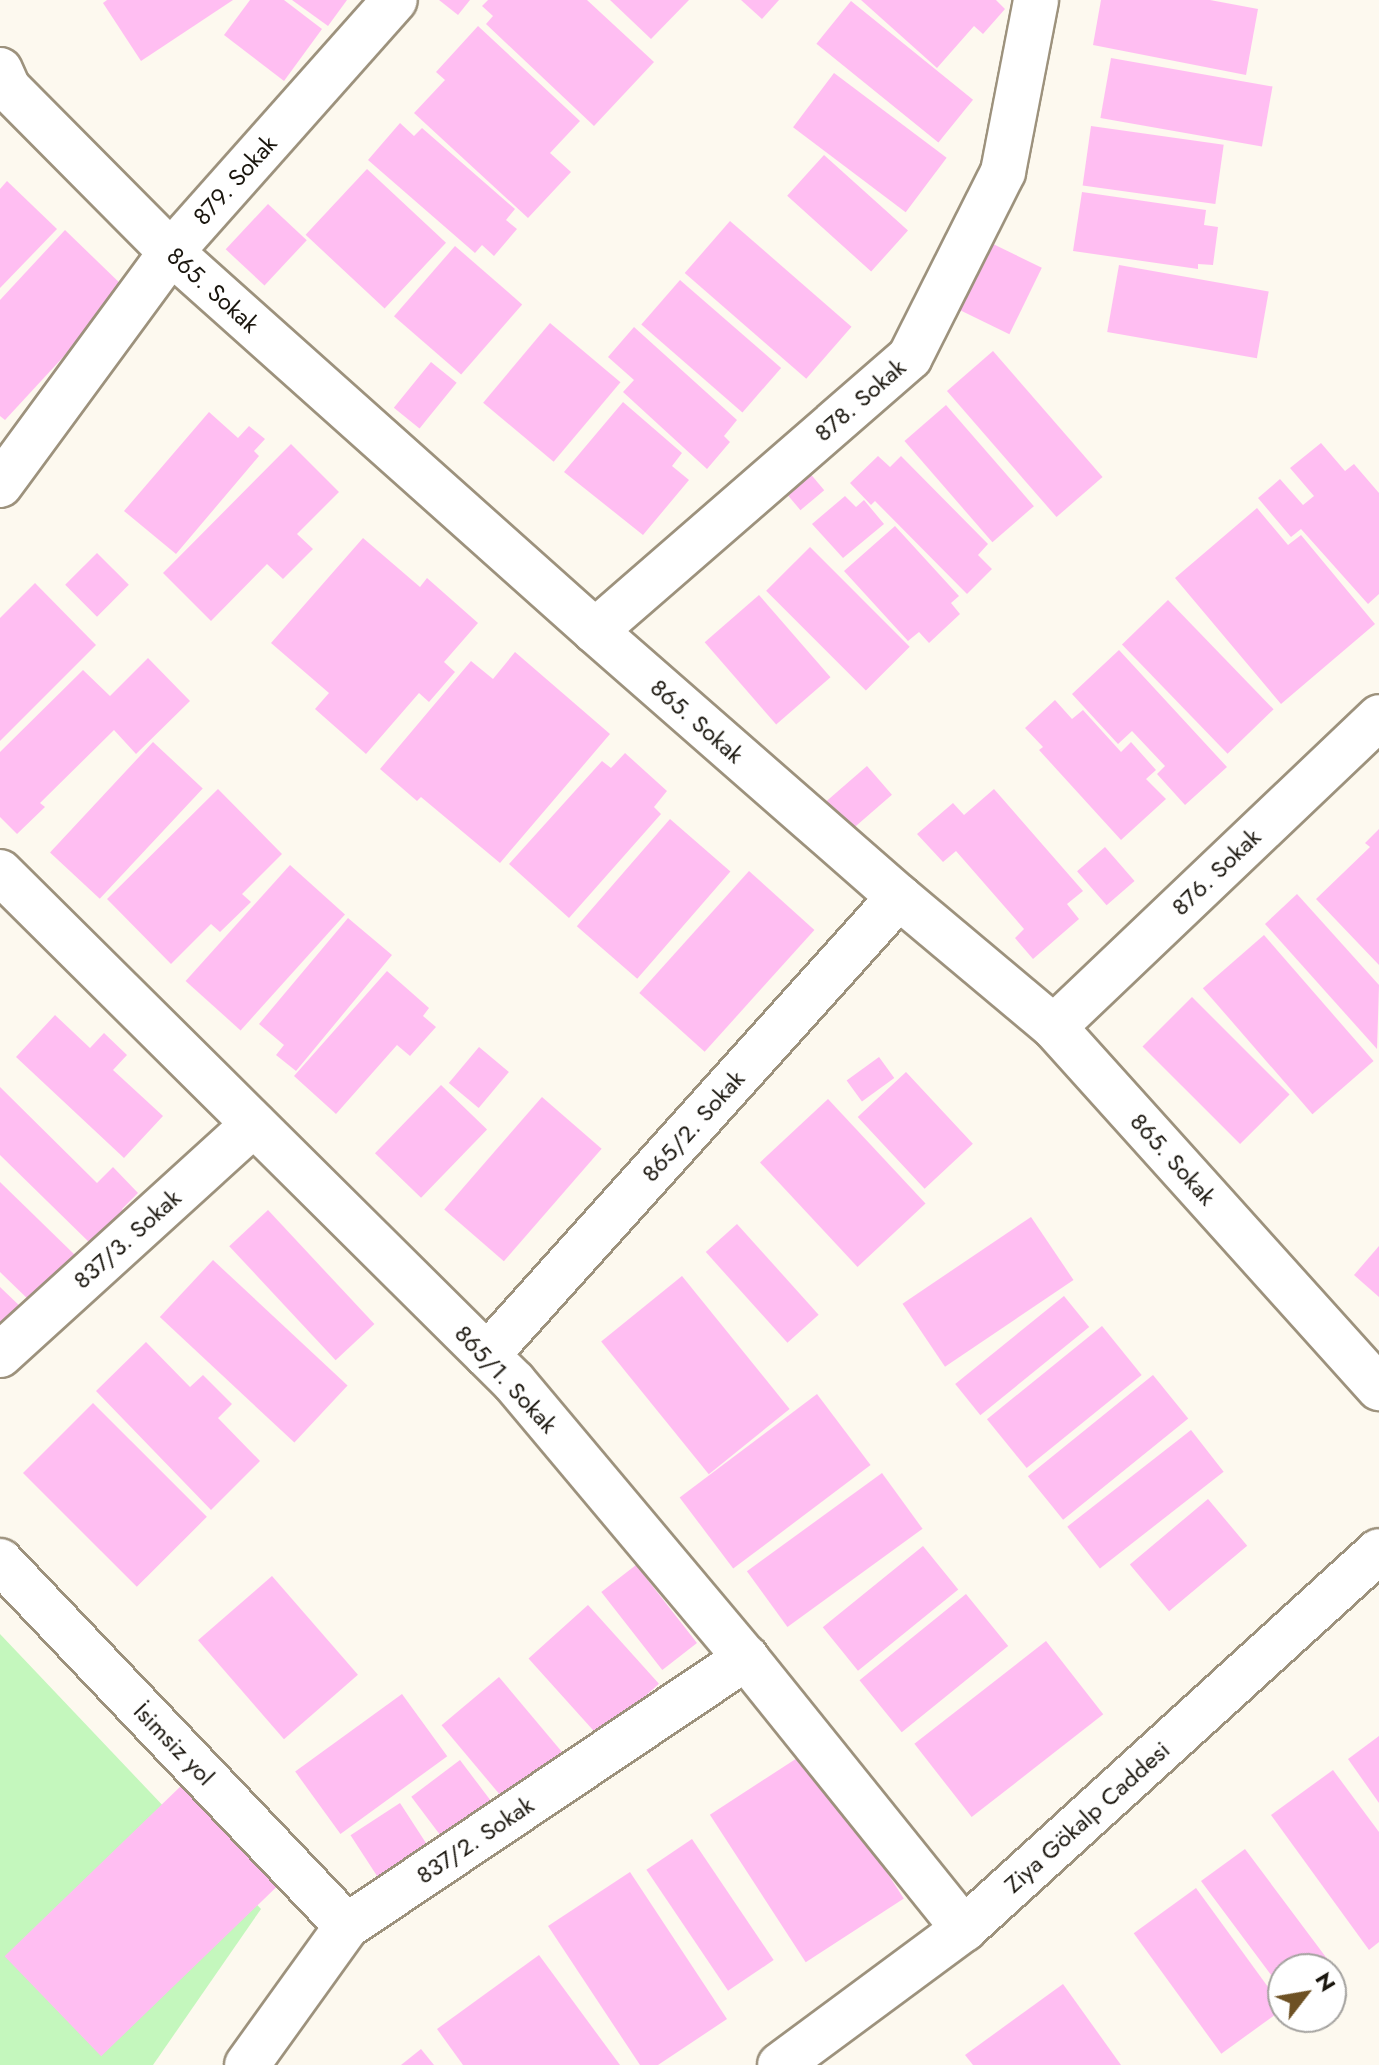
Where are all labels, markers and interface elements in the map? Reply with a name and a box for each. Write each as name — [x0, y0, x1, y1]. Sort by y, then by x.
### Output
street label: 879. Sokak — [187, 129, 283, 231]
street label: 865. Sokak — [161, 241, 265, 339]
street label: 878. Sokak — [809, 353, 911, 447]
street label: 865. Sokak — [645, 673, 749, 769]
street label: 876. Sokak — [1166, 823, 1266, 921]
street label: 865/2. Sokak — [636, 1064, 750, 1188]
street label: 865. Sokak — [1124, 1107, 1222, 1211]
street label: 837/3. Sokak — [67, 1183, 187, 1295]
street label: 865/1. Sokak — [449, 1319, 563, 1439]
street label: İsimsiz yol — [128, 1697, 220, 1791]
street label: Ziya Gökalp Caddesi — [998, 1735, 1176, 1899]
street label: 837/2. Sokak — [411, 1790, 539, 1890]
north arrow — [1267, 1953, 1347, 2033]
text: N — [1308, 1966, 1344, 1997]

